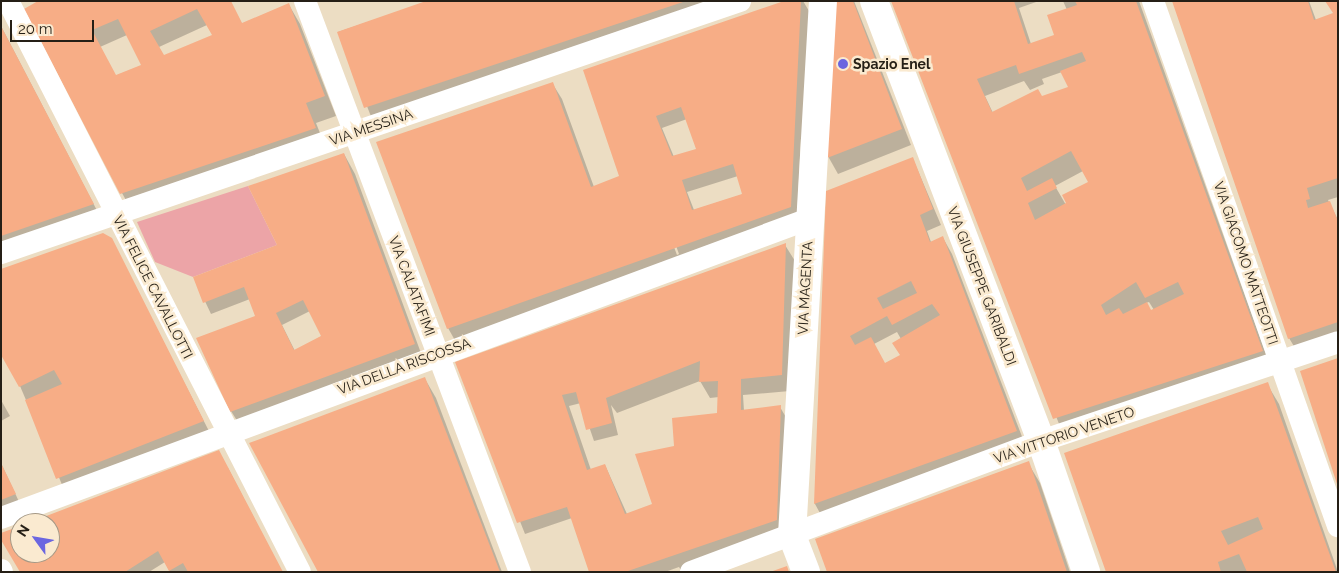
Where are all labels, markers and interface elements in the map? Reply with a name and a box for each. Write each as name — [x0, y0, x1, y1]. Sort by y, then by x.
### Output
scale bar — [12, 10, 96, 42]
text: 20 m — [18, 20, 53, 38]
place label: Spazio Enel — [853, 56, 930, 72]
marker: Spazio Enel — [837, 58, 849, 70]
street label: VIA MESSINA — [327, 105, 415, 149]
street label: VIA GIACOMO MATTEOTTI — [1210, 179, 1282, 347]
street label: VIA GIUSEPPE GARIBALDI — [944, 204, 1020, 368]
street label: VIA FELICE CAVALLOTTI — [109, 212, 197, 362]
street label: VIA CALATAFIMI — [385, 233, 439, 339]
street label: VIA MAGENTA — [794, 241, 816, 335]
street label: VIA DELLA RISCOSSA — [335, 334, 473, 398]
street label: VIA VITTORIO VENETO — [991, 403, 1137, 467]
north arrow — [10, 513, 60, 563]
text: N — [14, 522, 33, 539]

